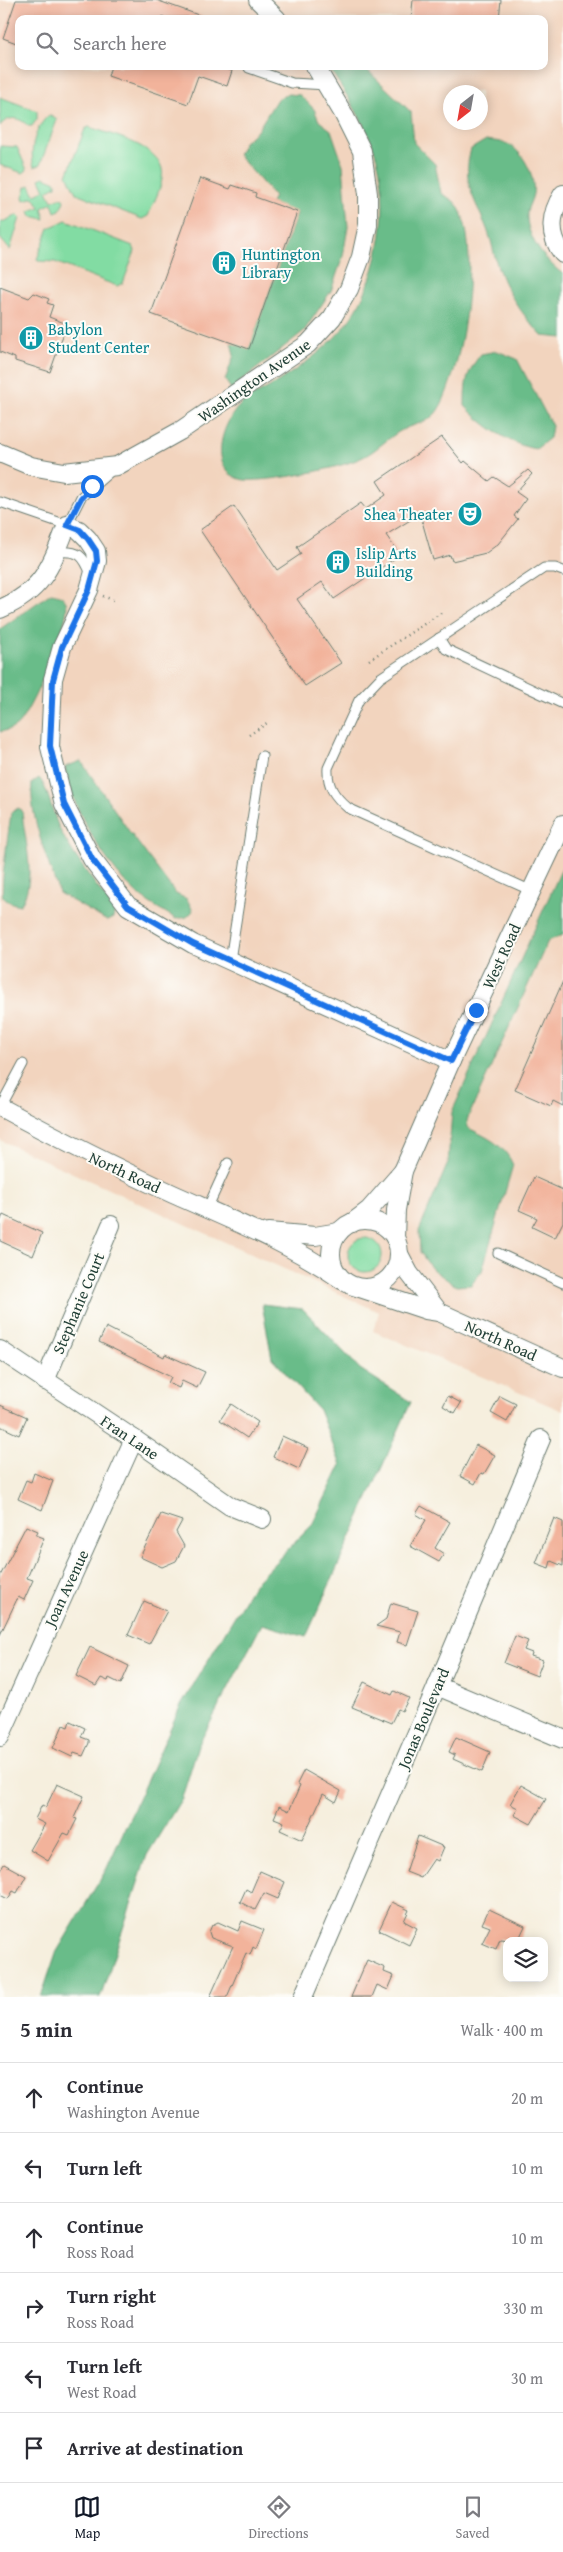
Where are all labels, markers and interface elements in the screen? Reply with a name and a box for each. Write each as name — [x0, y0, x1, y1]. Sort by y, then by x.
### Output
search box — [15, 15, 548, 70]
icon: search — [33, 29, 61, 57]
text: Search here — [73, 29, 167, 57]
north arrow — [443, 85, 488, 130]
place label: Huntington Library — [242, 242, 320, 284]
building icon: Huntington Library — [211, 250, 237, 276]
place label: Babylon Student Center — [48, 317, 150, 359]
building icon: Babylon Student Center — [18, 325, 44, 351]
street label: Washington Avenue — [193, 332, 315, 428]
route start — [81, 475, 104, 498]
theatre icon: Shea Theater — [457, 501, 483, 527]
place label: Shea Theater — [364, 502, 452, 526]
place label: Islip Arts Building — [356, 541, 417, 583]
building icon: Islip Arts Building — [325, 549, 351, 575]
street label: West Road — [475, 919, 527, 993]
route end — [465, 999, 488, 1022]
street label: North Road — [85, 1145, 165, 1199]
street label: Stephanie Court — [46, 1248, 110, 1358]
street label: North Road — [461, 1313, 541, 1367]
street label: Fran Lane — [96, 1409, 164, 1465]
street label: Joan Avenue — [37, 1546, 94, 1632]
street label: Jonas Boulevard — [390, 1663, 455, 1774]
map controls — [503, 1937, 548, 1982]
button: layers — [503, 1937, 548, 1982]
text: 5 min — [20, 2014, 72, 2045]
text: Walk · 400 m — [460, 2018, 543, 2042]
text: Continue — [67, 2072, 144, 2100]
icon: ahead — [20, 2084, 48, 2112]
text: 20 m — [511, 2086, 543, 2110]
text: Washington Avenue — [67, 2100, 200, 2124]
icon: left — [20, 2154, 48, 2182]
text: Turn left — [67, 2154, 142, 2182]
text: 10 m — [511, 2156, 543, 2180]
text: Continue — [67, 2212, 144, 2240]
icon: ahead — [20, 2224, 48, 2252]
text: 10 m — [511, 2226, 543, 2250]
text: Ross Road — [67, 2240, 134, 2264]
text: Turn right — [67, 2282, 156, 2310]
icon: right — [20, 2294, 48, 2322]
text: 330 m — [503, 2296, 543, 2320]
text: Ross Road — [67, 2310, 134, 2334]
text: Turn left — [67, 2352, 142, 2380]
icon: left — [20, 2364, 48, 2392]
text: 30 m — [511, 2366, 543, 2390]
text: West Road — [67, 2380, 136, 2404]
icon: arrive — [20, 2434, 48, 2462]
text: Arrive at destination — [67, 2434, 243, 2462]
tab: Map — [73, 2493, 101, 2543]
tab: Directions — [248, 2493, 309, 2543]
tab: Saved — [456, 2493, 490, 2543]

